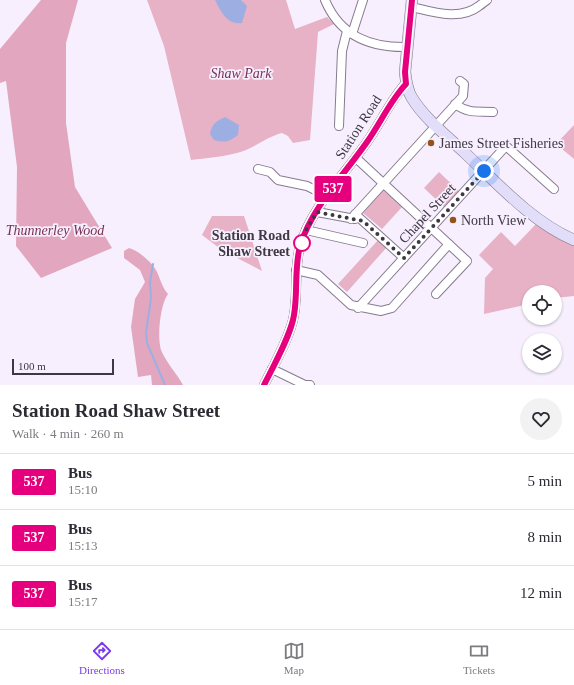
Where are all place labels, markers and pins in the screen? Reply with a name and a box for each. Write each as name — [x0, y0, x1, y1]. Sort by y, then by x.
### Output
place label: James Street Fisheries — [439, 136, 563, 151]
marker: James Street Fisheries — [426, 138, 436, 148]
place label: North View — [461, 213, 527, 228]
marker: North View — [448, 215, 458, 225]
place label: Station Road Shaw Street — [212, 228, 290, 259]
marker: Station Road Shaw Street — [293, 234, 311, 252]

